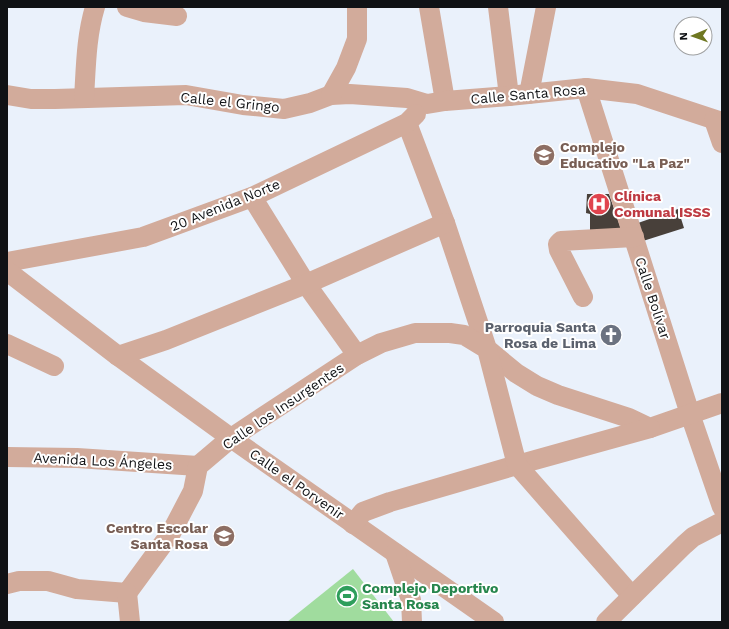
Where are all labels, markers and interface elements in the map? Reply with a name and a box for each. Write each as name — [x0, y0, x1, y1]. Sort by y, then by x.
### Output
north arrow — [673, 16, 713, 56]
text: N — [677, 32, 690, 41]
street label: Calle Santa Rosa — [470, 81, 586, 107]
street label: Calle el Gringo — [180, 89, 280, 115]
place label: Complejo Educativo "La Paz" — [560, 139, 690, 171]
school or university icon: Complejo Educativo "La Paz" — [531, 142, 557, 168]
street label: 20 Avenida Norte — [168, 176, 282, 234]
place label: Clínica Comunal ISSS — [614, 188, 710, 220]
hospital icon: Clínica Comunal ISSS — [586, 191, 612, 217]
street label: Calle Bolívar — [632, 255, 674, 341]
place label: Parroquia Santa Rosa de Lima — [485, 319, 597, 351]
church icon: Parroquia Santa Rosa de Lima — [598, 322, 624, 348]
street label: Calle los Insurgentes — [219, 359, 347, 453]
street label: Calle el Porvenir — [247, 445, 348, 523]
street label: Avenida Los Ángeles — [33, 449, 173, 473]
place label: Centro Escolar Santa Rosa — [106, 520, 209, 552]
school or university icon: Centro Escolar Santa Rosa — [211, 523, 237, 549]
place label: Complejo Deportivo Santa Rosa — [362, 580, 498, 612]
sports icon: Complejo Deportivo Santa Rosa — [334, 583, 360, 609]

